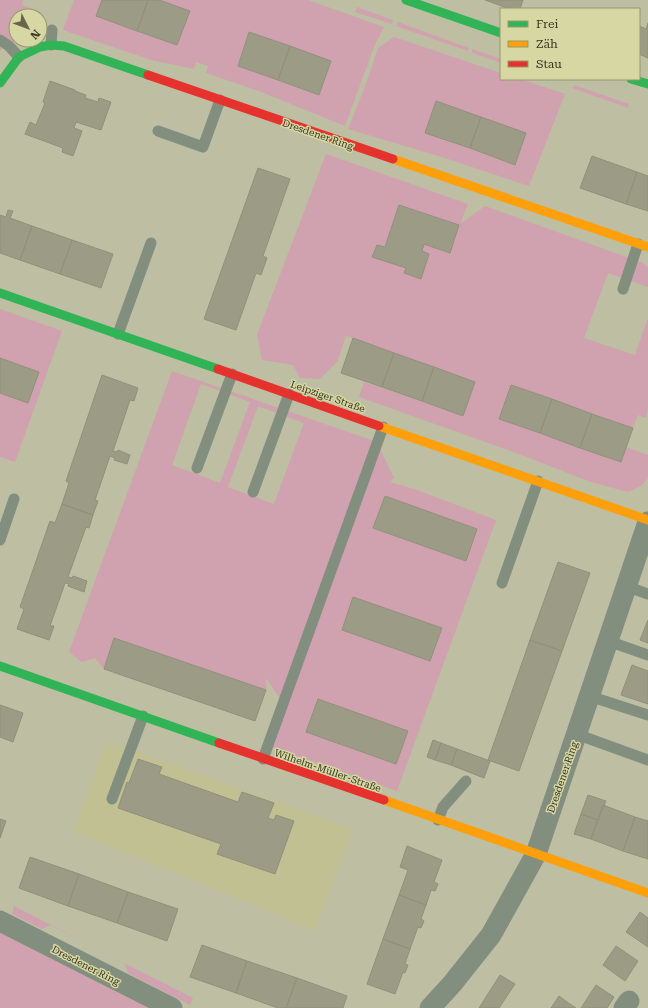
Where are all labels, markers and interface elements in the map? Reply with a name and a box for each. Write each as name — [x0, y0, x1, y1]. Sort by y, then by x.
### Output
north arrow — [8, 8, 48, 48]
legend — [500, 8, 640, 80]
text: Frei — [536, 17, 558, 31]
text: N — [27, 27, 43, 42]
text: Zäh — [536, 37, 558, 51]
text: Stau — [536, 57, 562, 71]
street label: Dresdener Ring — [281, 117, 355, 152]
street label: Leipziger Straße — [289, 379, 367, 415]
street label: Dresdener Ring — [545, 740, 580, 814]
street label: Wilhelm-Müller-Straße — [273, 747, 383, 794]
street label: Dresdener Ring — [50, 944, 122, 987]

